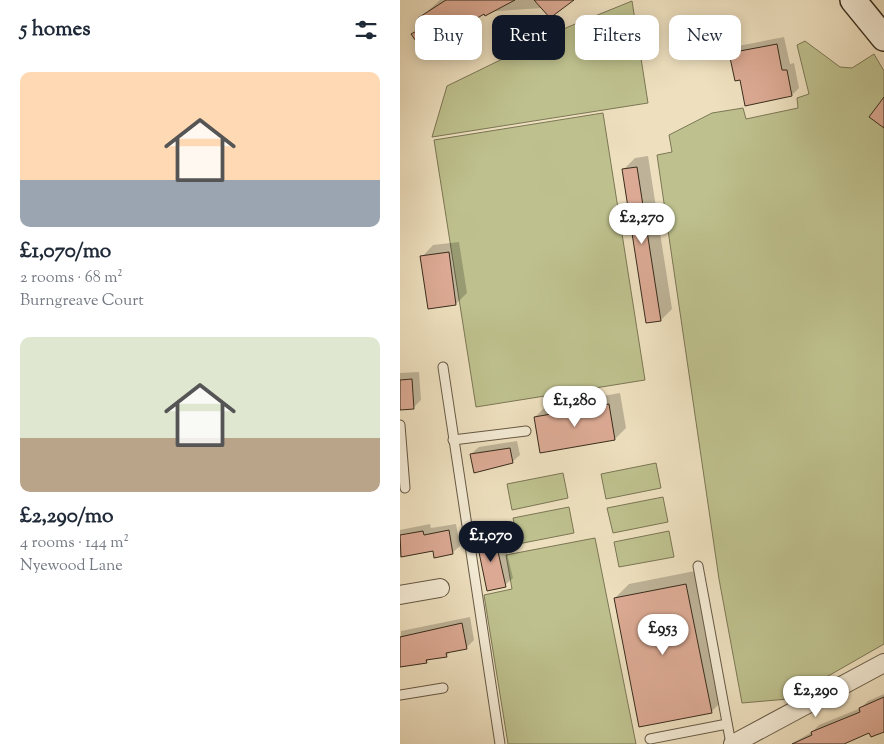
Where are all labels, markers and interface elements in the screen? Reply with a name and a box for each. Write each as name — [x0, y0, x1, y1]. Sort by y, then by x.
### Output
text: 5 homes — [20, 15, 90, 45]
chip: Buy — [415, 15, 482, 60]
chip: Rent — [492, 15, 565, 60]
chip: Filters — [575, 15, 659, 60]
chip: New — [669, 15, 741, 60]
icon: filters — [352, 16, 380, 44]
icon: home — [155, 105, 245, 195]
pin: £2,270 — [601, 202, 683, 245]
text: £2,270 — [620, 207, 664, 230]
text: £1,070/mo — [20, 237, 111, 267]
text: 2 rooms · 68 m² — [20, 267, 123, 290]
text: Burngreave Court — [20, 290, 144, 313]
icon: home — [155, 370, 245, 460]
pin: £1,280 — [534, 386, 616, 428]
text: £1,280 — [554, 390, 596, 413]
text: £2,290/mo — [20, 502, 113, 532]
pin: £1,070 — [450, 520, 532, 563]
text: £1,070 — [470, 525, 512, 548]
text: 4 rooms · 144 m² — [20, 532, 129, 555]
text: Nyewood Lane — [20, 555, 123, 578]
pin: £953 — [633, 614, 693, 656]
text: £953 — [649, 618, 677, 641]
pin: £2,290 — [775, 676, 857, 718]
text: £2,290 — [794, 680, 838, 703]

